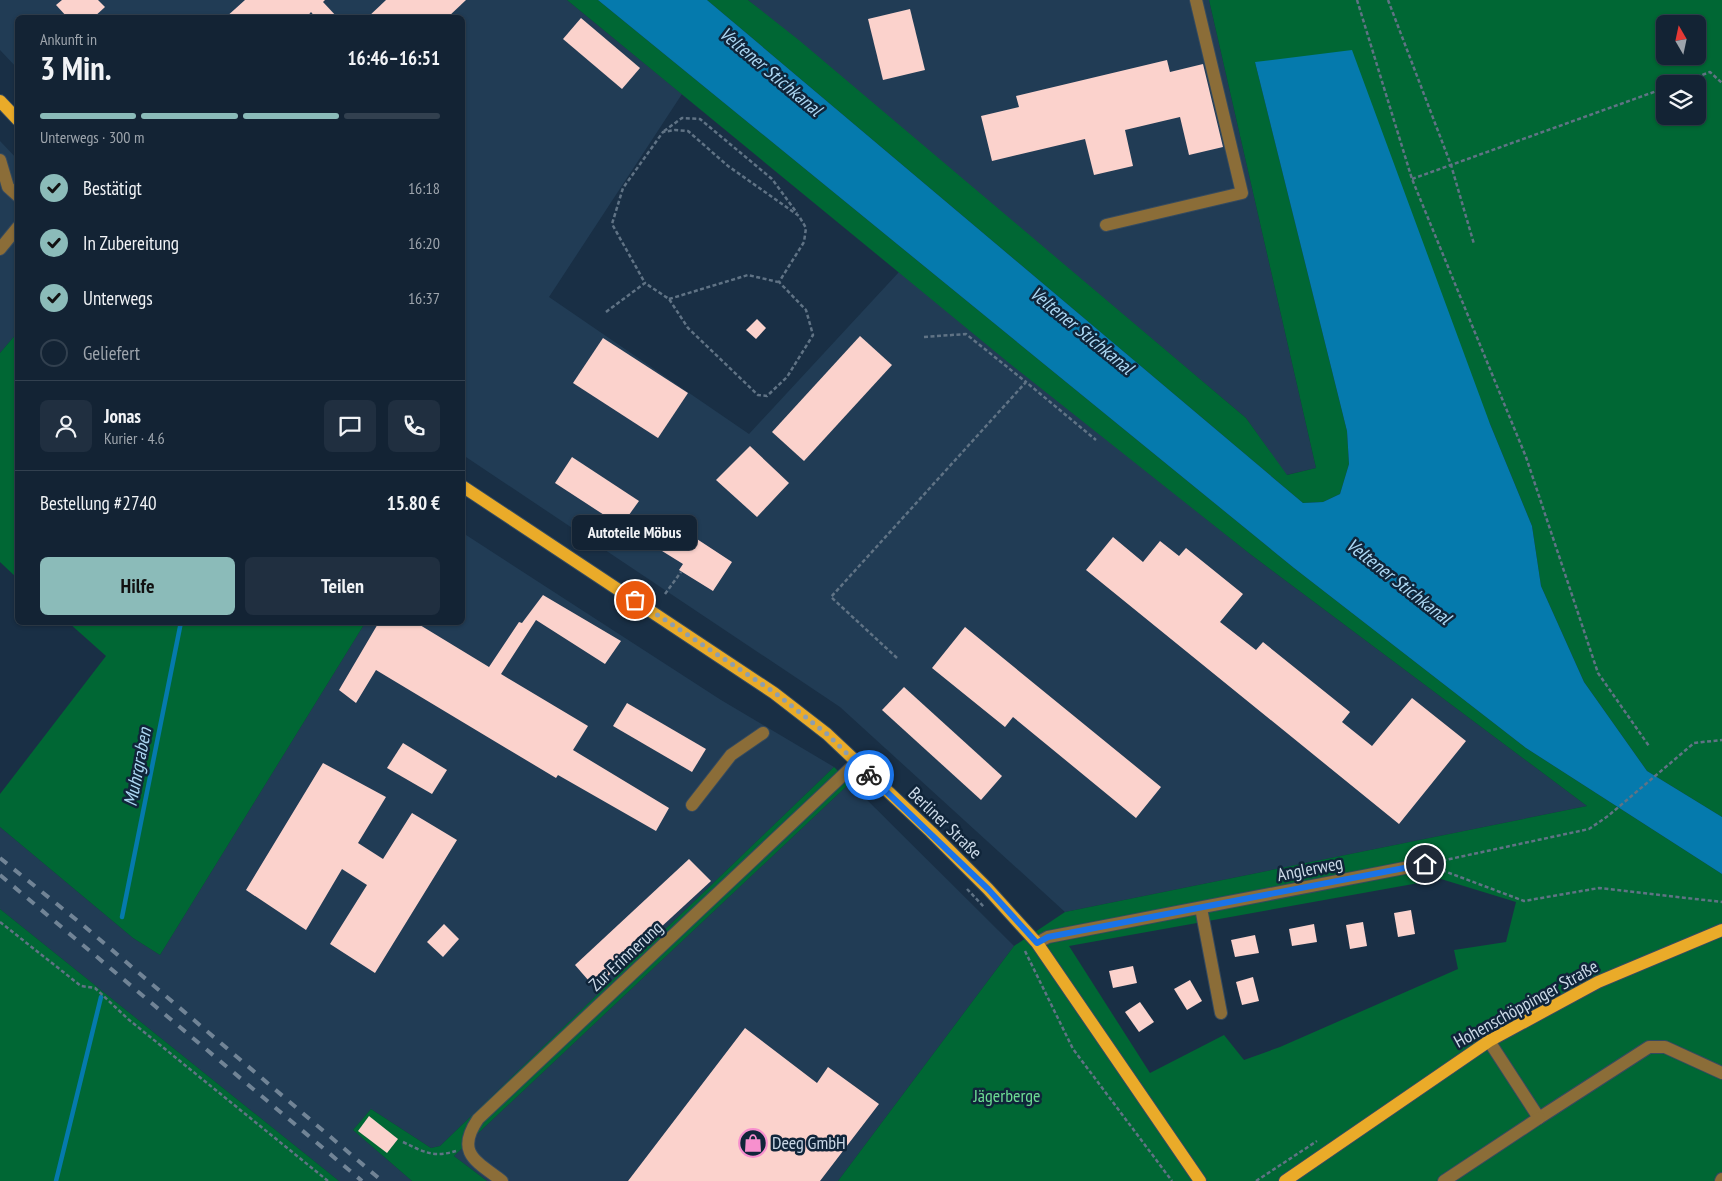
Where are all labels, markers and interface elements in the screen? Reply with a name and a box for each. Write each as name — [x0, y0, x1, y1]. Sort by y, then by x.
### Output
north arrow — [1656, 15, 1706, 65]
map controls — [1656, 15, 1706, 125]
water label: Veltener Stichkanal — [715, 21, 828, 122]
text: Ankunft in — [40, 29, 97, 49]
text: 16:46–16:51 — [347, 46, 440, 70]
text: 3 Min. — [40, 47, 111, 89]
button: layers — [1656, 75, 1706, 125]
text: Unterwegs · 300 m — [40, 127, 144, 147]
icon: check — [40, 174, 68, 202]
text: Bestätigt — [83, 176, 142, 200]
text: 16:18 — [408, 178, 440, 198]
icon: check — [40, 229, 68, 257]
text: In Zubereitung — [83, 231, 179, 255]
text: 16:20 — [408, 233, 440, 253]
water label: Veltener Stichkanal — [1025, 281, 1140, 380]
icon: check — [40, 284, 68, 312]
text: Unterwegs — [83, 286, 153, 310]
text: 16:37 — [408, 288, 440, 308]
text: Geliefert — [83, 341, 140, 365]
button: person — [40, 400, 92, 452]
button: chat — [324, 400, 376, 452]
button: phone — [388, 400, 440, 452]
text: Jonas — [104, 404, 141, 428]
text: Kurier · 4.6 — [104, 428, 165, 448]
text: Bestellung #2740 — [40, 491, 157, 515]
text: 15.80 € — [387, 491, 440, 515]
callout: Autoteile Möbus — [572, 515, 698, 550]
text: Autoteile Möbus — [588, 522, 681, 542]
water label: Veltener Stichkanal — [1342, 533, 1457, 630]
button: Hilfe — [40, 557, 235, 615]
button: Teilen — [245, 557, 440, 615]
pin — [614, 579, 656, 621]
icon: bag — [621, 586, 649, 614]
water label: Muhrgraben — [118, 724, 157, 808]
courier — [844, 750, 894, 800]
icon: bike — [855, 761, 883, 789]
street label: Berliner Straße — [904, 782, 987, 864]
pin — [1404, 843, 1446, 885]
icon: home — [1411, 850, 1439, 878]
street label: Anglerweg — [1275, 851, 1345, 886]
street label: Zur Erinnerung — [584, 916, 667, 996]
street label: Hohenschöppinger Straße — [1450, 954, 1602, 1053]
park label: Jägerberge — [972, 1084, 1041, 1107]
shop icon: Deeg GmbH — [738, 1128, 768, 1158]
place label: Deeg GmbH — [772, 1131, 846, 1154]

